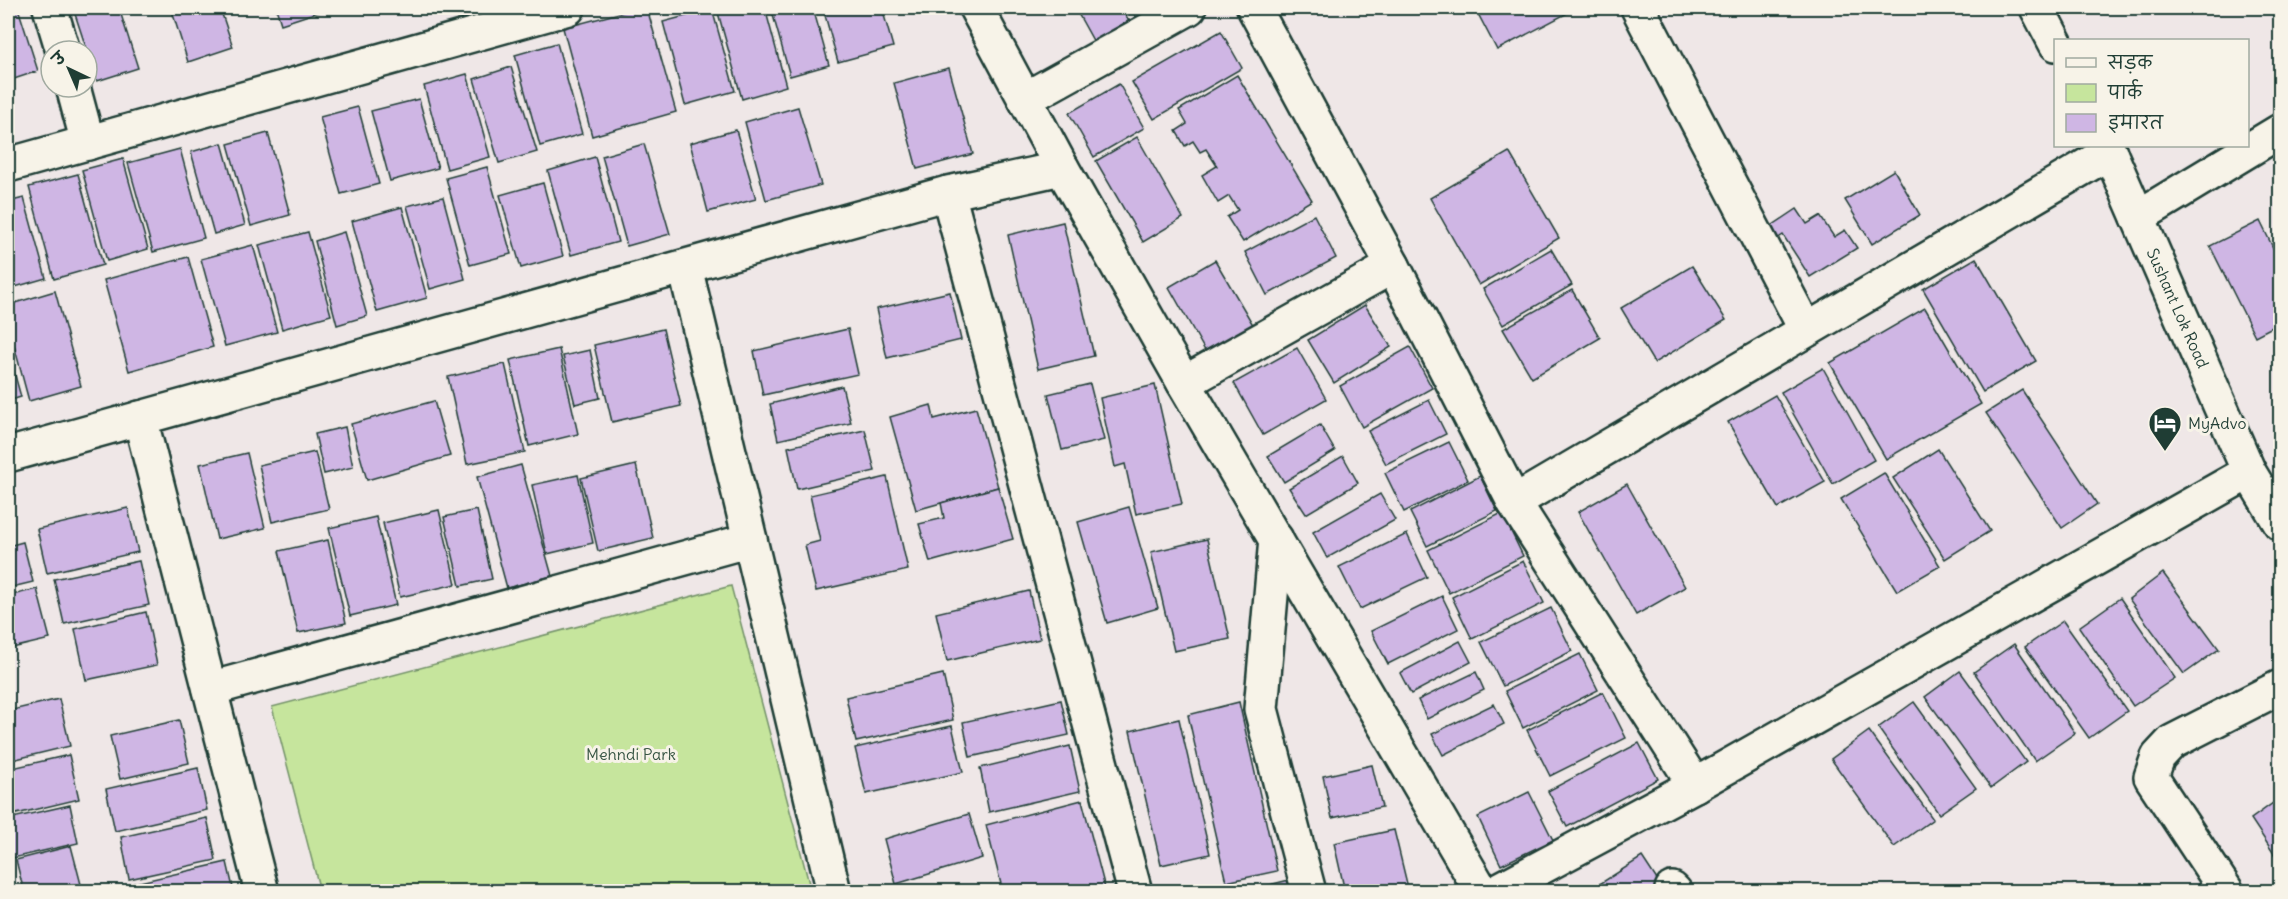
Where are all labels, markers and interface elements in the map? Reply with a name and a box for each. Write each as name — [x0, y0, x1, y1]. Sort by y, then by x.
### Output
north arrow — [39, 39, 99, 99]
legend — [2054, 39, 2249, 147]
text: उ — [46, 46, 70, 70]
text: सड़क — [2107, 51, 2153, 74]
text: पार्क — [2107, 79, 2143, 104]
text: इमारत — [2108, 111, 2164, 134]
street label: Sushant Lok Road — [2143, 245, 2213, 371]
hotel icon: MyAdvo — [2147, 405, 2183, 452]
place label: MyAdvo — [2188, 413, 2246, 433]
park label: Mehndi Park — [586, 744, 676, 764]

